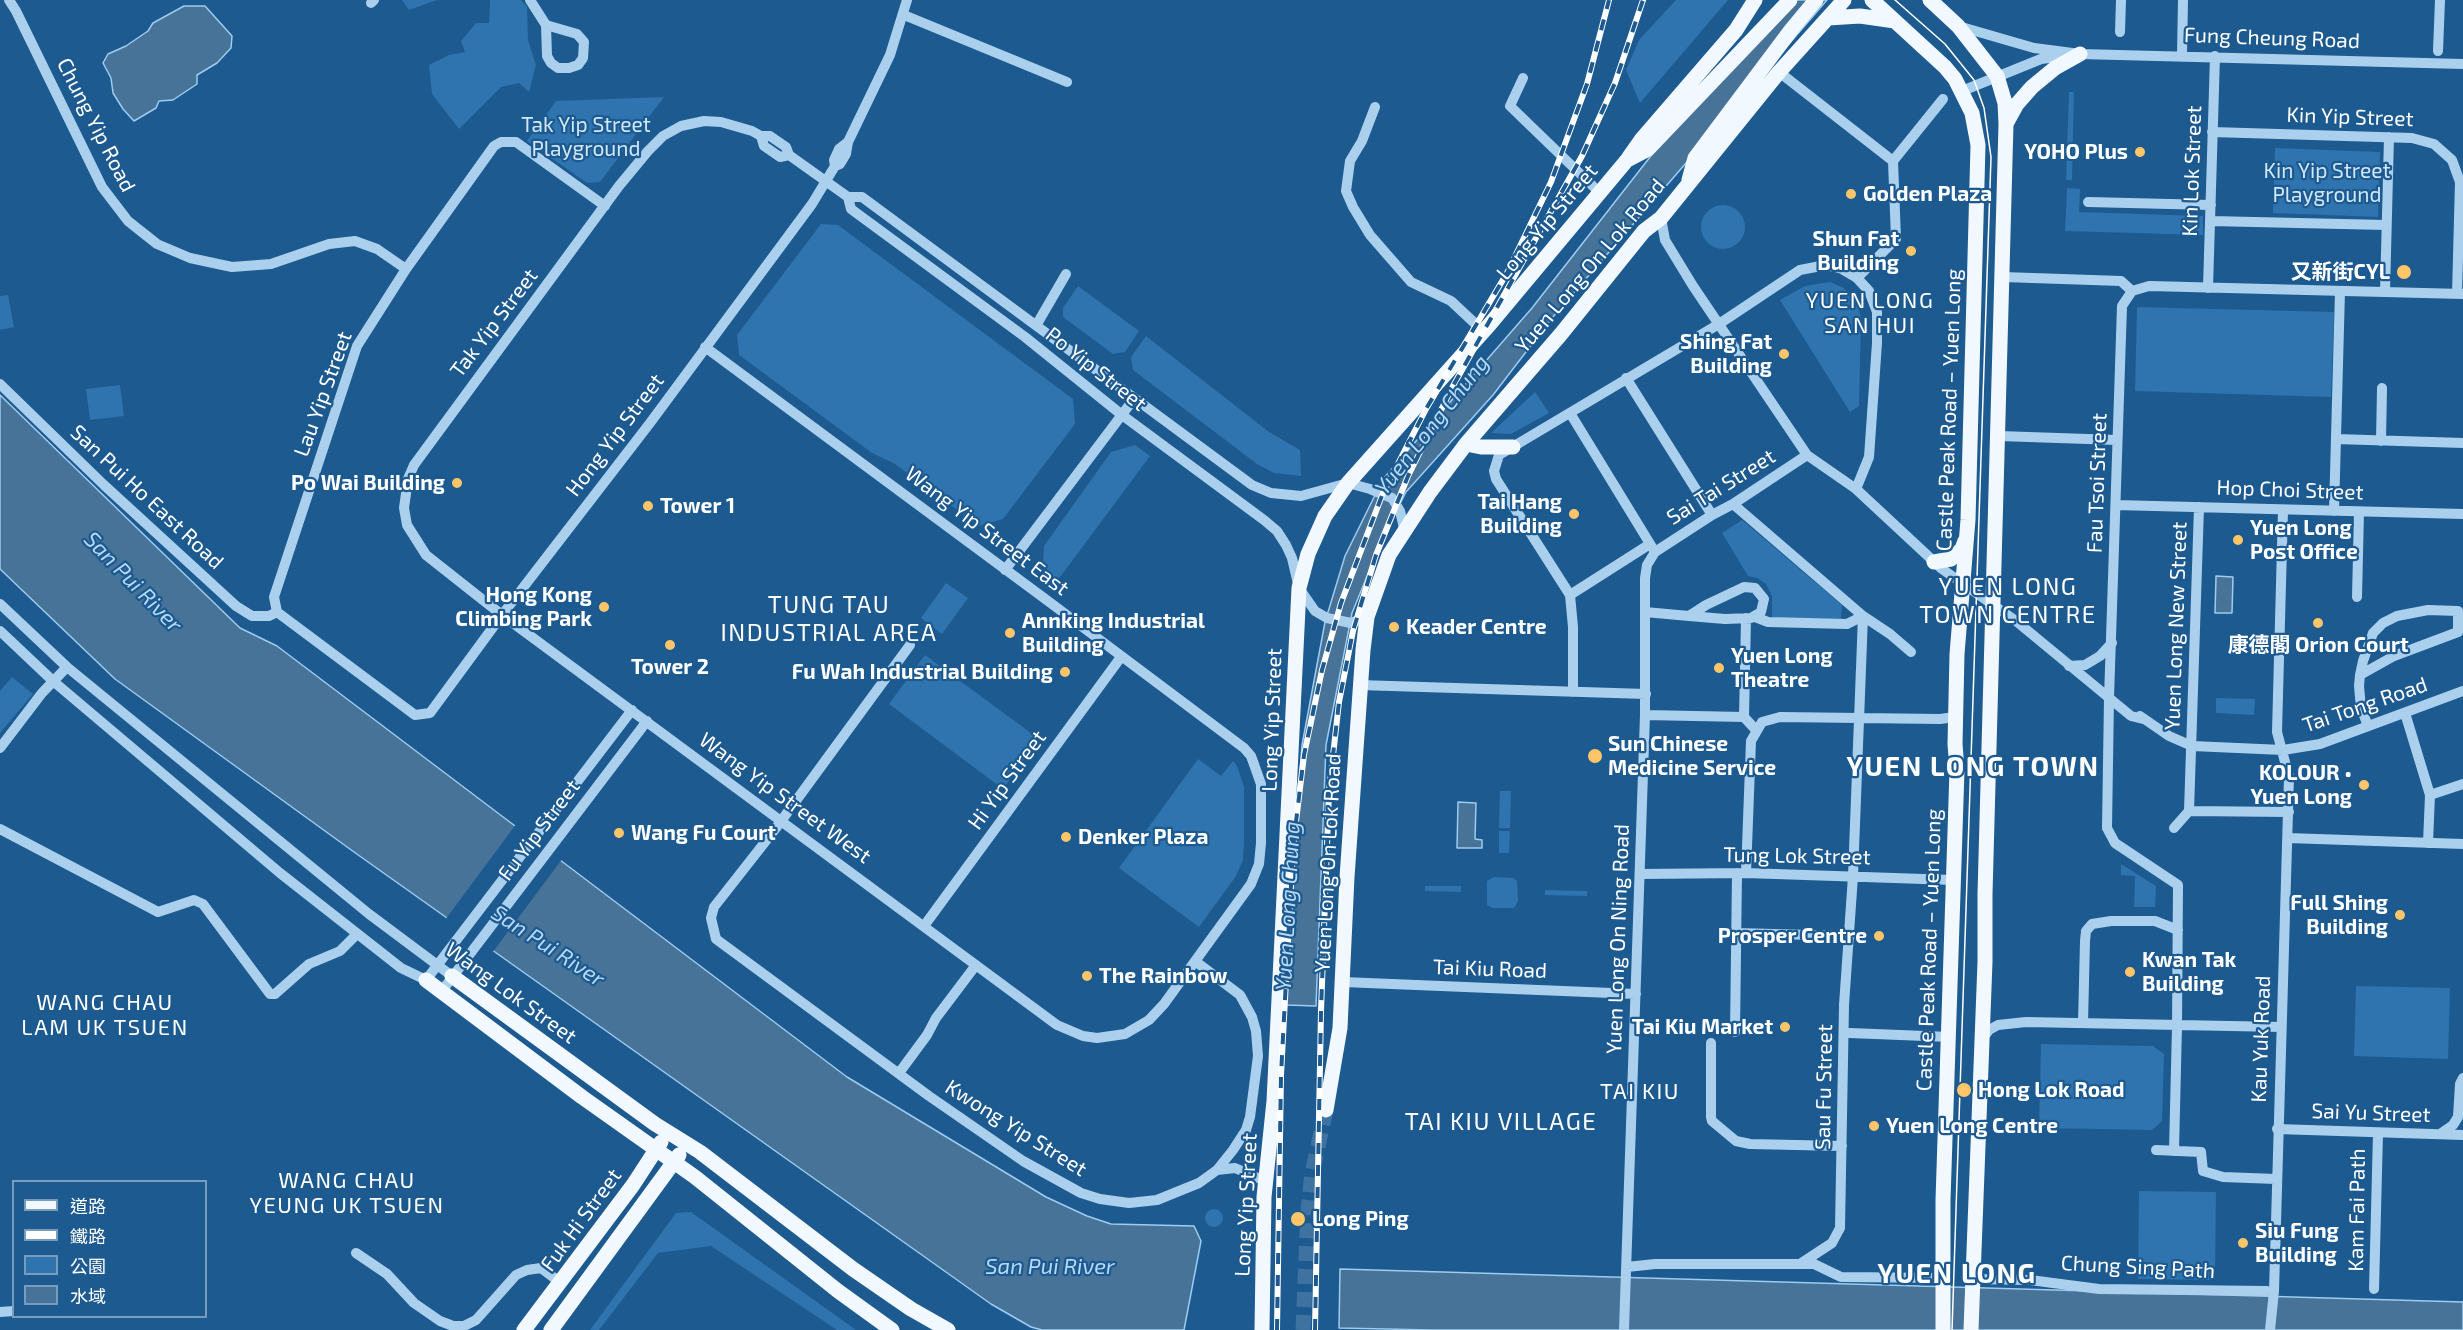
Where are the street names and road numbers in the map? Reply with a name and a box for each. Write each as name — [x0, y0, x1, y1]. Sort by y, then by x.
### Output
street label: Fung Cheung Road — [2184, 22, 2360, 54]
street label: Chung Yip Road — [51, 54, 141, 196]
street label: Kin Yip Street — [2286, 102, 2414, 132]
street label: Kin Lok Street — [2177, 105, 2207, 237]
street label: Long Yip Street — [1491, 159, 1603, 285]
street label: Yuen Long On Lok Road — [1510, 174, 1670, 358]
street label: Tak Yip Street — [445, 264, 543, 382]
street label: Castle Peak Road – Yuen Long — [1931, 268, 1967, 552]
street label: Po Yip Street — [1040, 322, 1152, 416]
street label: Lau Yip Street — [289, 328, 357, 460]
street label: Hong Yip Street — [561, 369, 669, 501]
street label: Fau Tsoi Street — [2082, 413, 2112, 553]
street label: San Pui Ho East Road — [65, 420, 229, 574]
street label: Sai Tai Street — [1662, 444, 1780, 530]
street label: Wang Yip Street East — [900, 461, 1074, 601]
street label: Hop Choi Street — [2216, 475, 2364, 505]
street label: Yuen Long New Street — [2160, 521, 2192, 731]
street label: Long Yip Street — [1257, 648, 1287, 792]
street label: Tai Tong Road — [2299, 672, 2431, 738]
street label: Hi Yip Street — [963, 726, 1051, 834]
street label: Wang Yip Street West — [694, 727, 876, 869]
street label: Yuen Long On Lok Road — [1310, 753, 1346, 973]
street label: Fu Yip Street — [493, 774, 585, 886]
street label: Castle Peak Road – Yuen Long — [1911, 808, 1947, 1092]
street label: Yuen Long On Ning Road — [1601, 824, 1635, 1054]
street label: Tung Lok Street — [1723, 842, 1871, 870]
street label: Wang Lok Street — [440, 937, 582, 1049]
street label: Tai Kiu Road — [1432, 954, 1548, 984]
street label: Kau Yuk Road — [2246, 975, 2276, 1103]
street label: Sau Fu Street — [1810, 1024, 1838, 1150]
street label: Kwong Yip Street — [941, 1074, 1091, 1182]
street label: Sai Yu Street — [2311, 1098, 2431, 1128]
street label: Long Yip Street — [1230, 1133, 1262, 1277]
street label: Kam Fai Path — [2343, 1148, 2371, 1272]
street label: Fuk Hi Street — [535, 1164, 627, 1276]
street label: Chung Sing Path — [2060, 1250, 2216, 1284]

